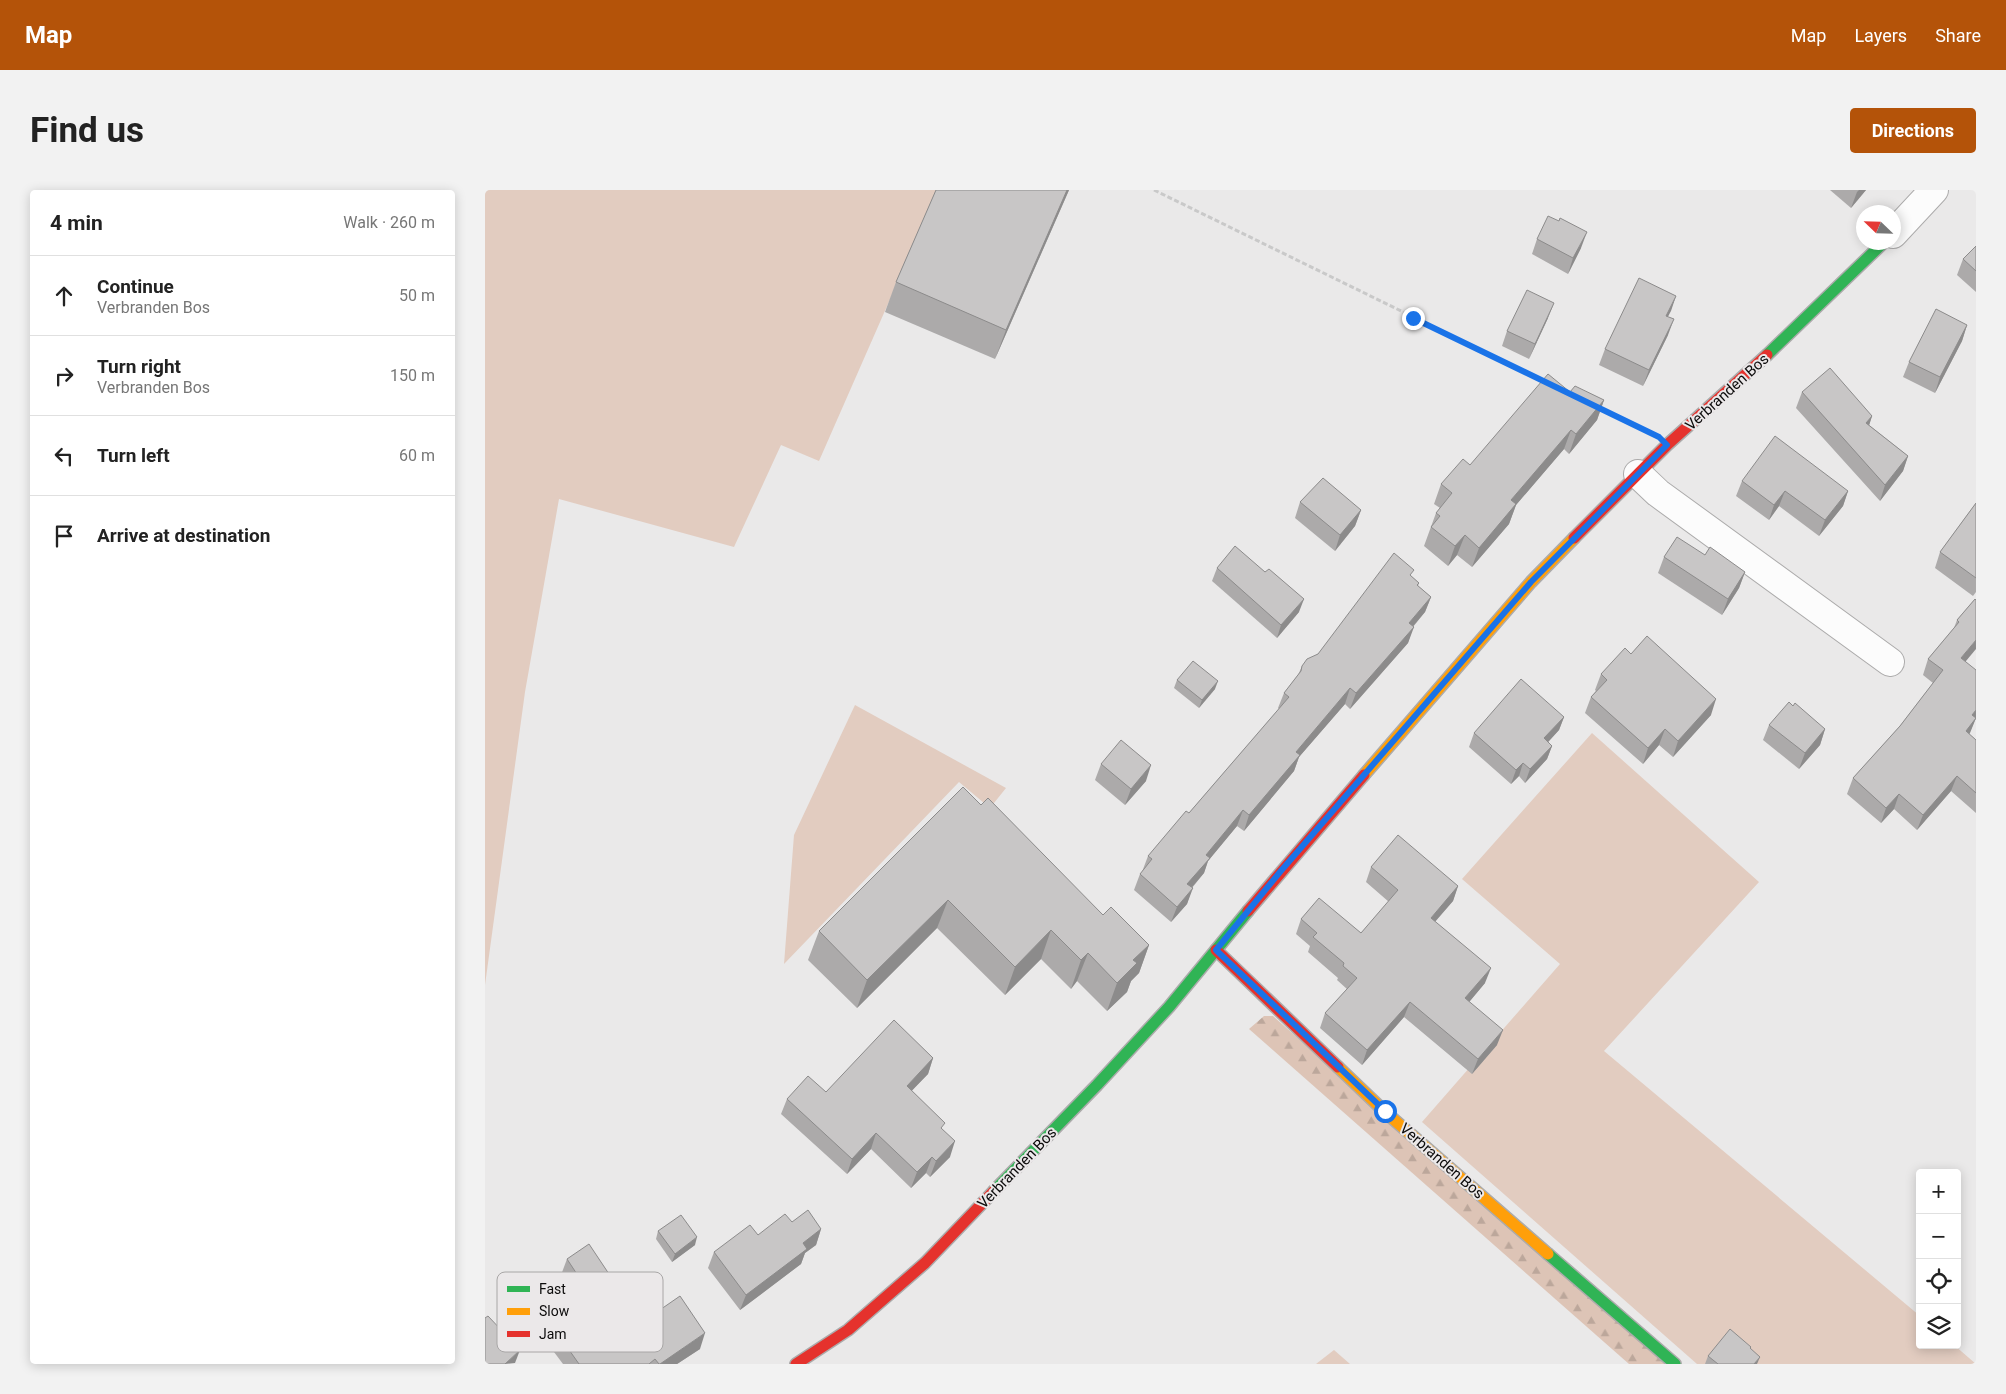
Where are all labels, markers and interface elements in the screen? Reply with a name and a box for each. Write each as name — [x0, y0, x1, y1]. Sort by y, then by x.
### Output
text: Map — [25, 21, 72, 49]
text: Map — [1791, 25, 1826, 46]
text: Layers — [1854, 25, 1907, 46]
text: Share — [1935, 25, 1981, 46]
button: Directions — [1850, 108, 1976, 153]
text: Find us — [30, 110, 144, 151]
north arrow — [1856, 205, 1901, 250]
text: 4 min — [50, 211, 103, 235]
text: Walk · 260 m — [343, 213, 435, 232]
text: Continue — [97, 275, 174, 298]
icon: ahead — [50, 282, 78, 310]
text: 50 m — [399, 286, 435, 305]
text: Verbranden Bos — [97, 298, 210, 317]
route end — [1402, 307, 1425, 330]
street label: Verbranden Bos — [1682, 350, 1772, 434]
text: Turn right — [97, 355, 181, 378]
icon: right — [50, 362, 78, 390]
text: 150 m — [390, 366, 435, 385]
text: Verbranden Bos — [97, 378, 210, 397]
icon: left — [50, 442, 78, 470]
text: Turn left — [97, 444, 170, 467]
text: 60 m — [399, 446, 435, 465]
icon: arrive — [50, 522, 78, 550]
text: Arrive at destination — [97, 524, 270, 547]
route start — [1374, 1100, 1397, 1123]
street label: Verbranden Bos — [1396, 1119, 1488, 1203]
street label: Verbranden Bos — [974, 1124, 1060, 1212]
map controls — [1916, 1169, 1961, 1349]
button: + — [1916, 1169, 1961, 1214]
button: − — [1916, 1214, 1961, 1259]
button: locate — [1916, 1259, 1961, 1304]
legend — [497, 1272, 663, 1352]
text: Fast — [539, 1281, 566, 1297]
text: Slow — [539, 1303, 570, 1319]
button: layers — [1916, 1304, 1961, 1349]
text: Jam — [539, 1326, 567, 1342]

